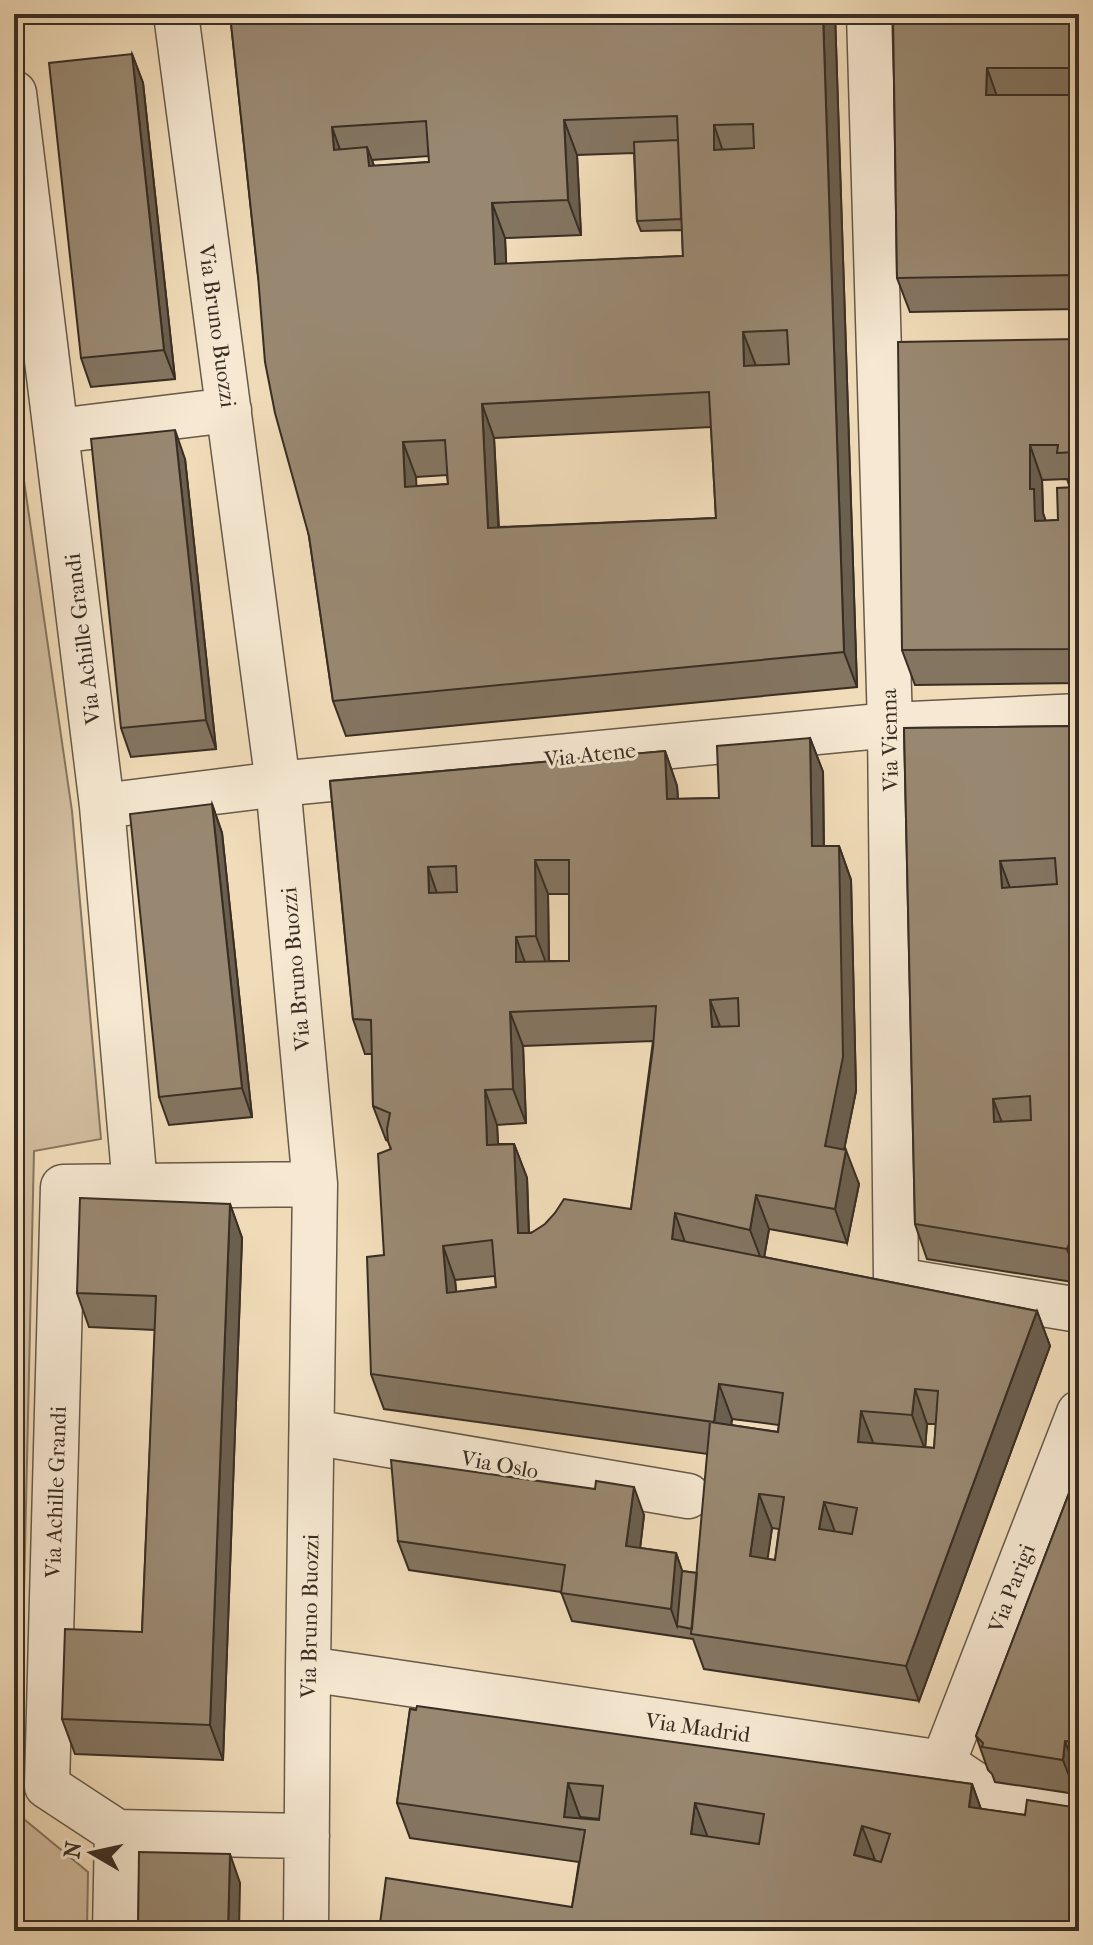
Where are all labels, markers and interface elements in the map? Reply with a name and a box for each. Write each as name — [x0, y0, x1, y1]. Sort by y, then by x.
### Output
street label: Via Bruno Buozzi — [193, 242, 241, 410]
street label: Via Achille Grandi — [60, 551, 107, 727]
street label: Via Vienna — [876, 688, 904, 793]
street label: Via Atene — [542, 737, 637, 773]
street label: Via Bruno Buozzi — [276, 886, 316, 1053]
street label: Via Achille Grandi — [40, 1405, 72, 1580]
street label: Via Oslo — [458, 1445, 541, 1485]
street label: Via Bruno Buozzi — [296, 1533, 324, 1699]
street label: Via Parigi — [983, 1540, 1041, 1637]
street label: Via Madrid — [643, 1708, 753, 1748]
north arrow — [52, 1813, 132, 1893]
text: N — [59, 1839, 87, 1860]

